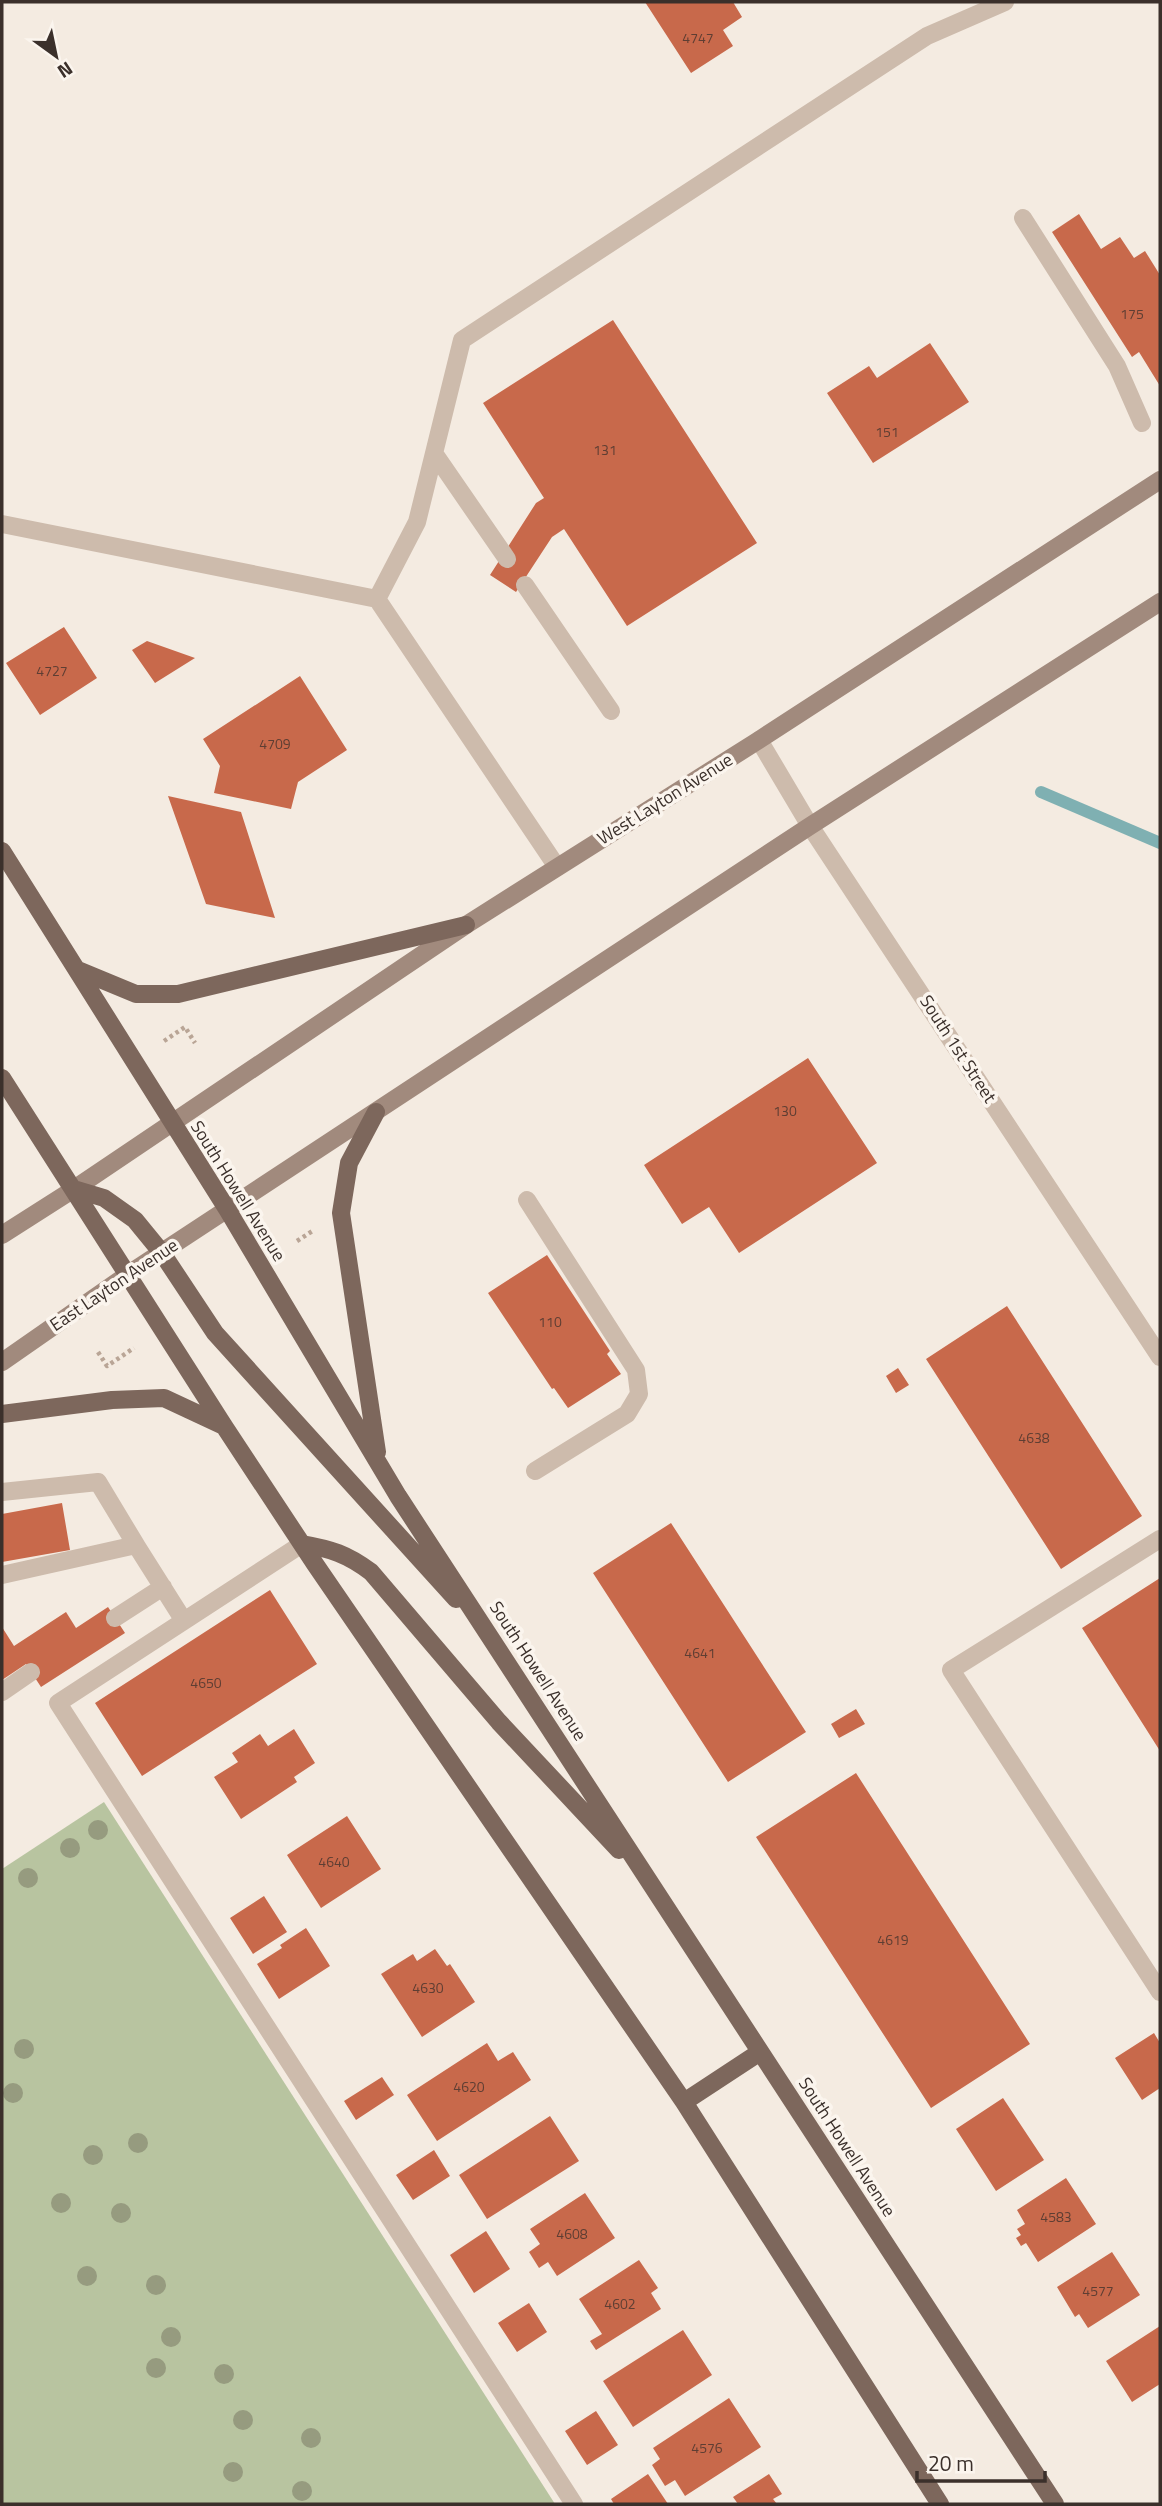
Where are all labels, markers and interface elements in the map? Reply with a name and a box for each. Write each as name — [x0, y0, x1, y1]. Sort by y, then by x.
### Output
north arrow — [21, 21, 91, 91]
house number: 4747 — [682, 27, 714, 48]
text: N — [52, 55, 79, 86]
house number: 175 — [1120, 303, 1144, 324]
house number: 151 — [875, 421, 899, 442]
house number: 131 — [593, 439, 617, 460]
house number: 4727 — [36, 660, 68, 681]
house number: 4709 — [259, 733, 291, 754]
street label: West Layton Avenue — [592, 746, 738, 851]
street label: South 1st Street — [913, 989, 1004, 1109]
house number: 130 — [773, 1100, 797, 1121]
street label: South Howell Avenue — [184, 1115, 293, 1266]
street label: East Layton Avenue — [44, 1232, 183, 1338]
house number: 110 — [538, 1311, 562, 1332]
house number: 4638 — [1018, 1427, 1050, 1448]
street label: South Howell Avenue — [483, 1596, 594, 1746]
house number: 4641 — [684, 1642, 716, 1663]
house number: 4650 — [190, 1672, 222, 1693]
house number: 4640 — [318, 1851, 350, 1872]
house number: 4619 — [877, 1929, 909, 1950]
house number: 4630 — [412, 1977, 444, 1998]
street label: South Howell Avenue — [792, 2072, 903, 2222]
house number: 4620 — [453, 2076, 485, 2097]
house number: 4583 — [1040, 2206, 1072, 2227]
house number: 4608 — [556, 2223, 588, 2244]
house number: 4577 — [1082, 2280, 1114, 2301]
house number: 4602 — [604, 2293, 636, 2314]
house number: 4576 — [691, 2437, 723, 2458]
scale bar — [917, 2440, 1045, 2484]
text: 20 m — [928, 2447, 974, 2479]

